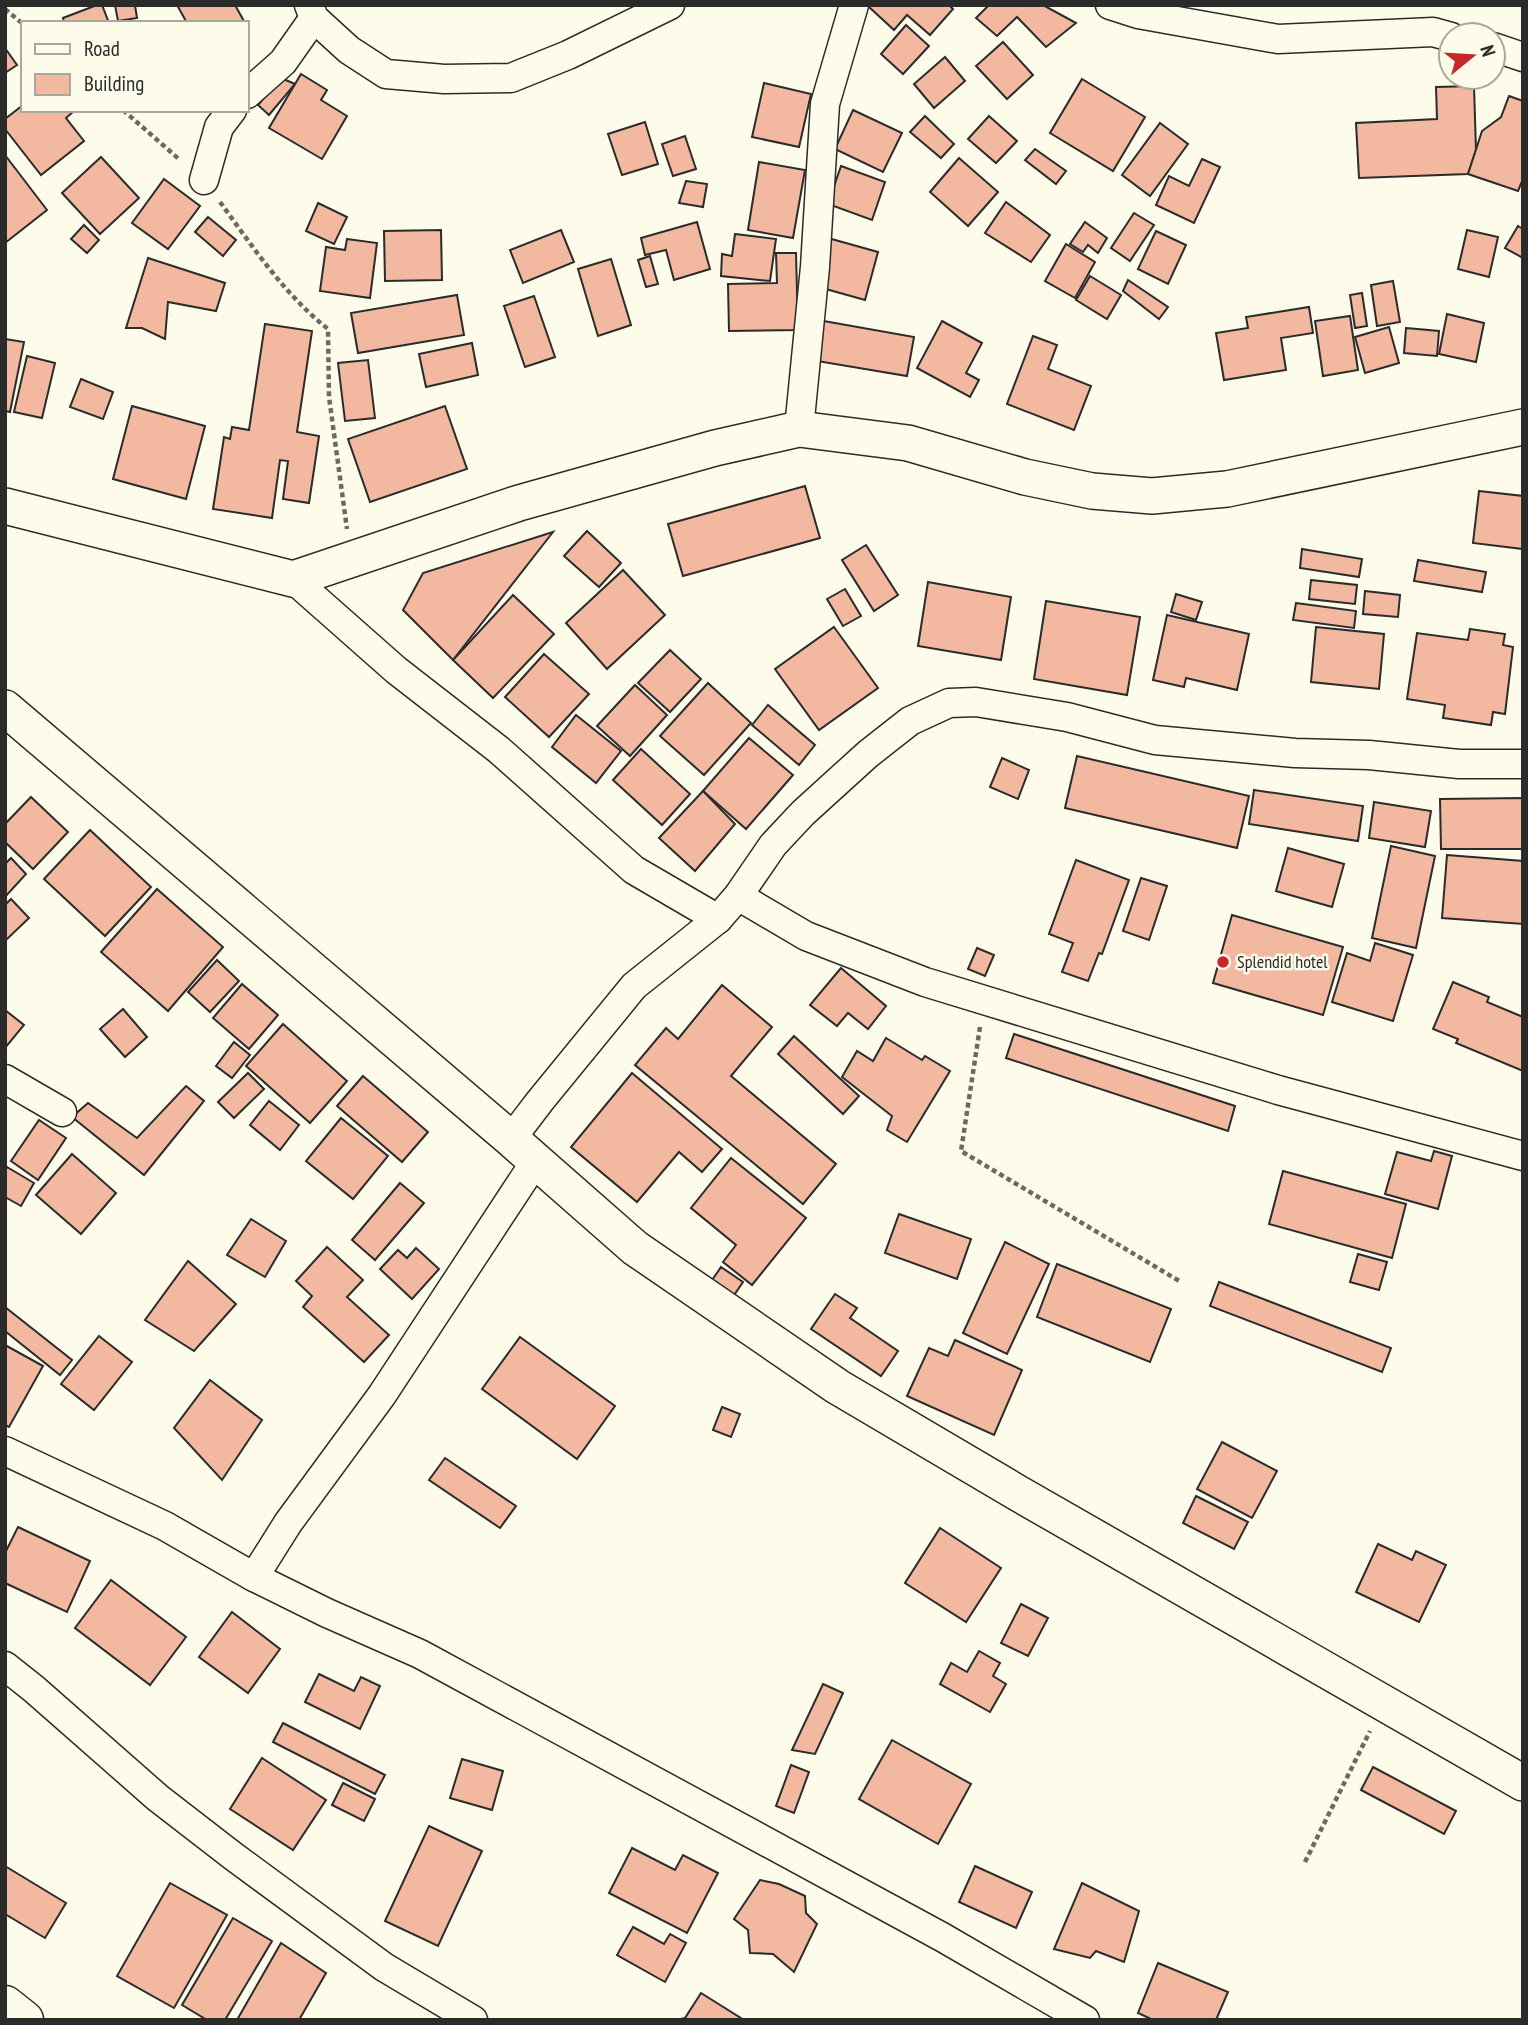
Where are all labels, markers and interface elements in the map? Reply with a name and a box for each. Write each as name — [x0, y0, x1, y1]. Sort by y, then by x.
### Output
legend — [21, 21, 248, 112]
north arrow — [1437, 21, 1507, 91]
text: Road — [84, 35, 120, 62]
text: N — [1475, 42, 1501, 59]
text: Building — [84, 70, 144, 97]
place label: Splendid hotel — [1237, 950, 1328, 973]
marker: Splendid hotel — [1215, 954, 1231, 970]

